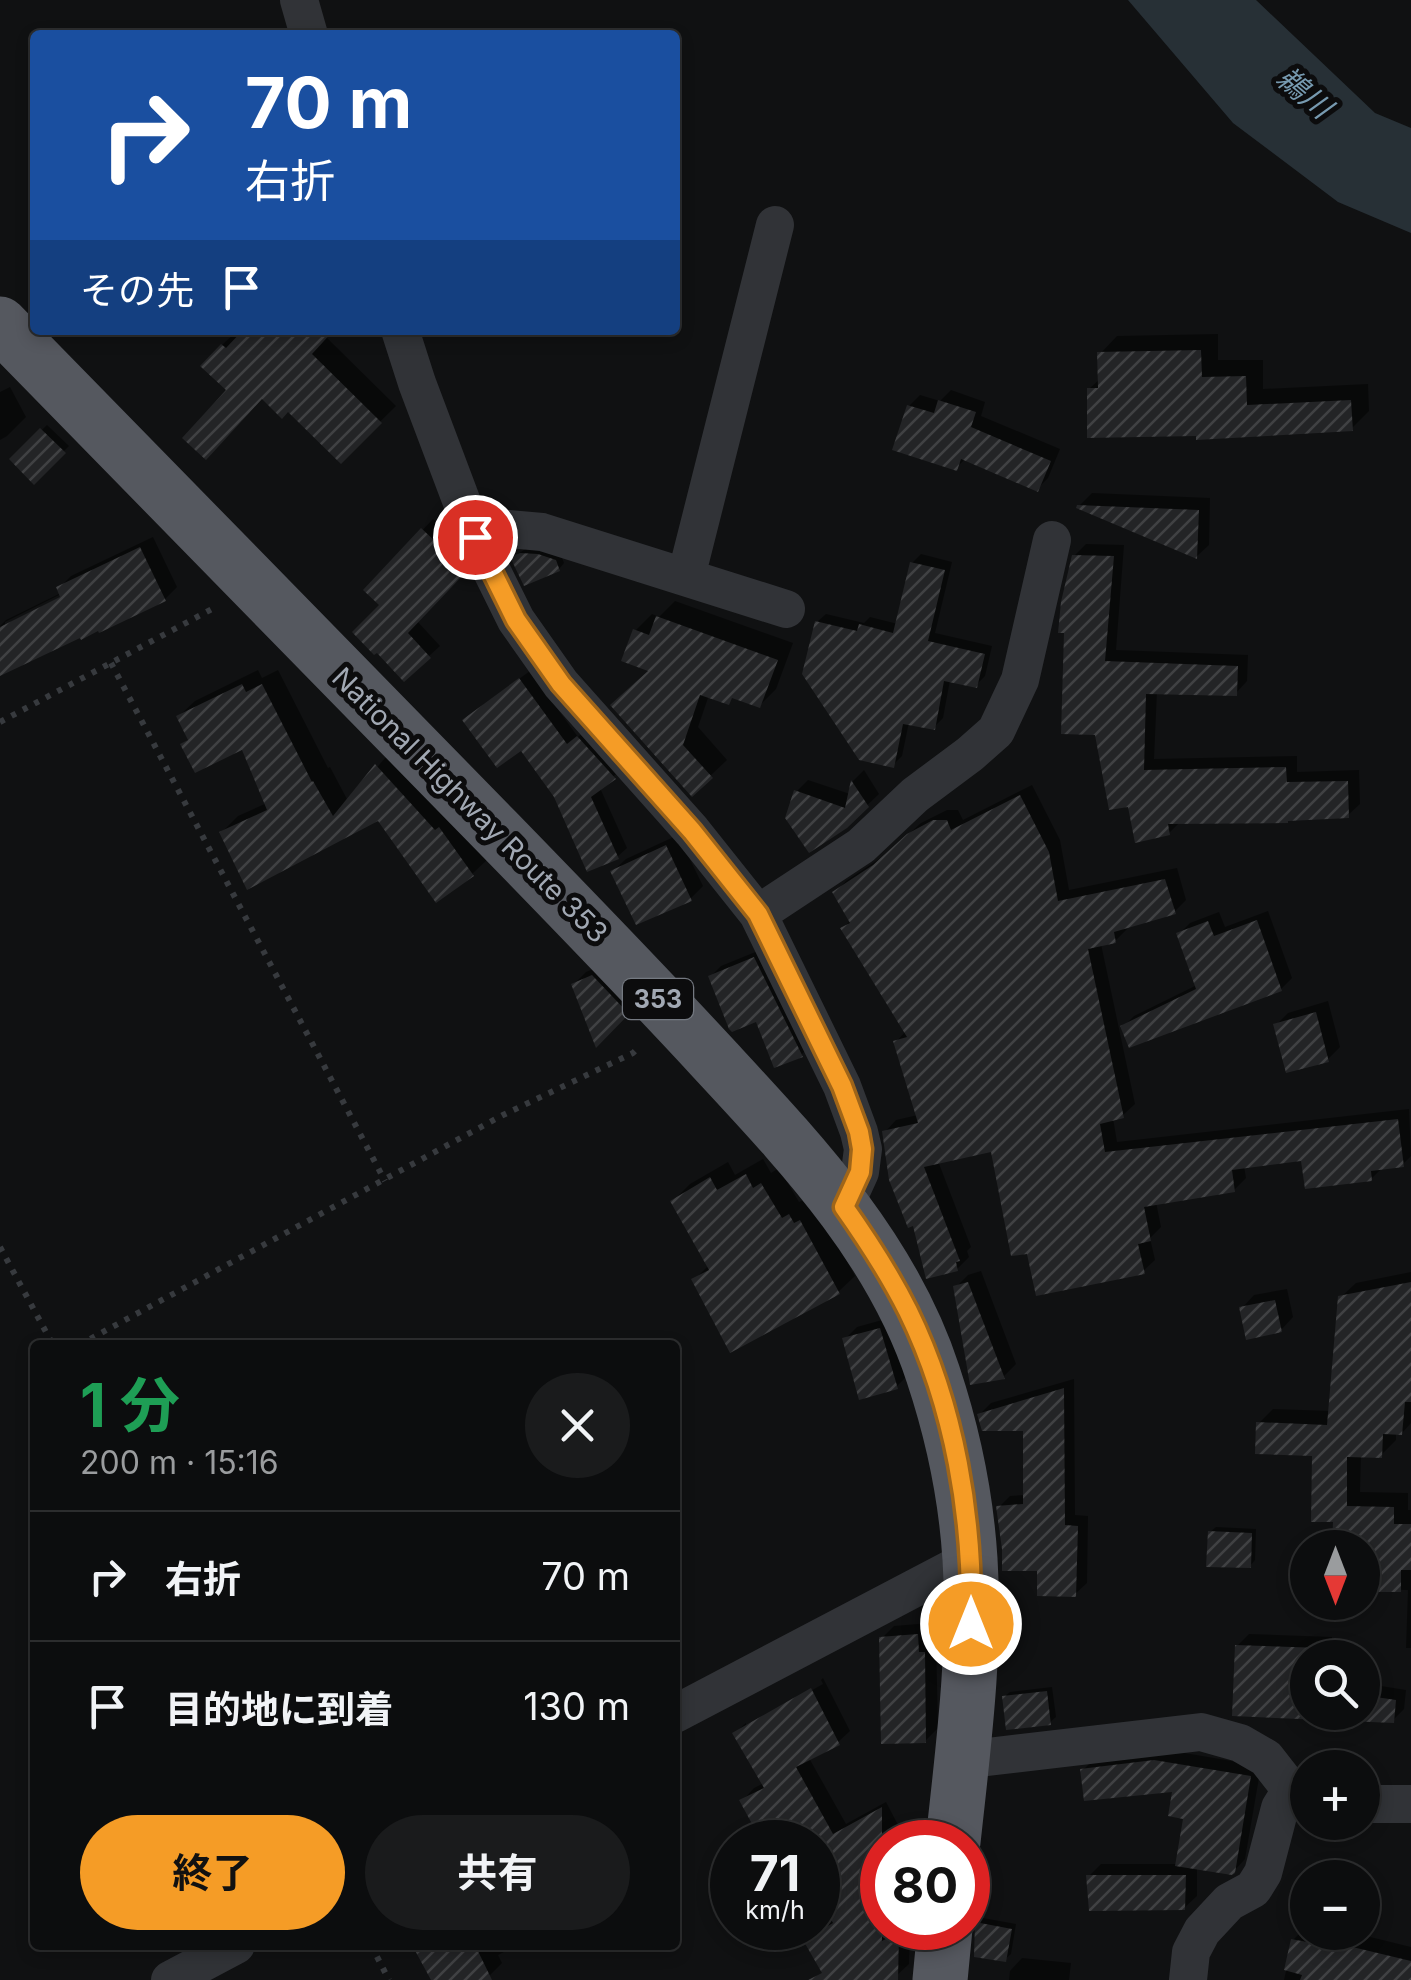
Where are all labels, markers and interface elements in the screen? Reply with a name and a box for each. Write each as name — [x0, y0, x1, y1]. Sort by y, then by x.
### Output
water label: 鵜川 — [1270, 59, 1341, 127]
text: 70 m — [245, 60, 412, 145]
icon: right — [80, 70, 210, 200]
text: 右折 — [245, 153, 335, 208]
icon: arrive — [214, 260, 269, 315]
text: その先 — [80, 267, 194, 313]
pin — [433, 495, 518, 580]
icon: arrive — [448, 510, 503, 565]
street label: National Highway Route 353 — [325, 660, 615, 950]
road number: 353 — [623, 979, 693, 1019]
text: 1 分 — [80, 1369, 180, 1441]
button: close — [525, 1373, 630, 1478]
text: 200 m · 15:16 — [80, 1443, 279, 1482]
north arrow — [1290, 1530, 1380, 1620]
map controls — [1290, 1530, 1380, 1950]
icon: right — [80, 1549, 135, 1604]
text: 70 m — [541, 1553, 630, 1599]
text: 右折 — [165, 1556, 241, 1602]
position arrow — [919, 1572, 1023, 1676]
button: search — [1290, 1640, 1380, 1730]
icon: arrive — [80, 1679, 135, 1734]
text: 130 m — [523, 1683, 630, 1729]
text: 目的地に到着 — [165, 1686, 393, 1732]
button: + — [1290, 1750, 1380, 1840]
button: 終了 — [80, 1815, 345, 1930]
button: 共有 — [365, 1815, 630, 1930]
speed limit sign: 80 — [860, 1820, 990, 1950]
text: 71 — [750, 1843, 800, 1903]
button: − — [1290, 1860, 1380, 1950]
text: km/h — [745, 1895, 805, 1925]

